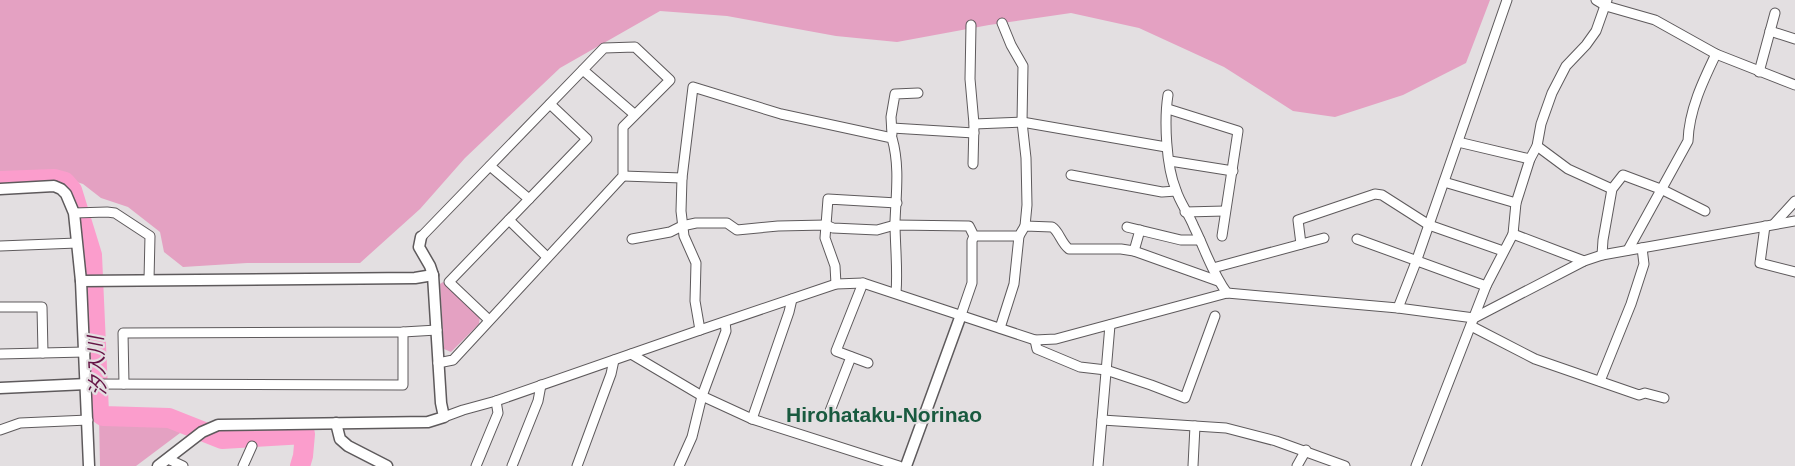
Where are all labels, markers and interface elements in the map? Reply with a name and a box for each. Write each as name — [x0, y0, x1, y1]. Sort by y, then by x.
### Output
water label: 汐入川 — [84, 333, 110, 397]
district label: Hirohataku-Norinao — [786, 403, 982, 426]

